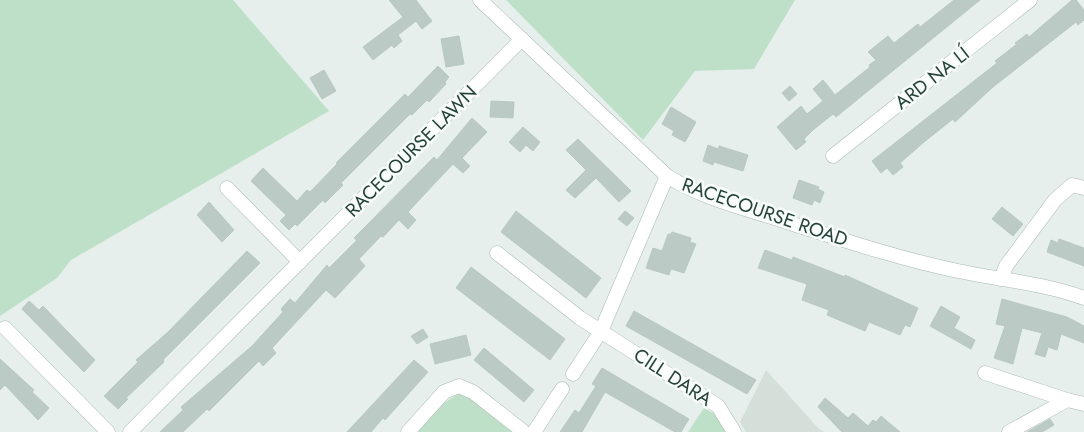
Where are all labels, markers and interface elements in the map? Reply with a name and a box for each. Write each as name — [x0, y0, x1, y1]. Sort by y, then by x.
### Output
street label: ARD NA LÍ — [889, 40, 975, 116]
street label: RACECOURSE LAWN — [339, 79, 483, 223]
street label: RACECOURSE ROAD — [678, 171, 852, 253]
street label: CILL DARA — [629, 342, 718, 413]

